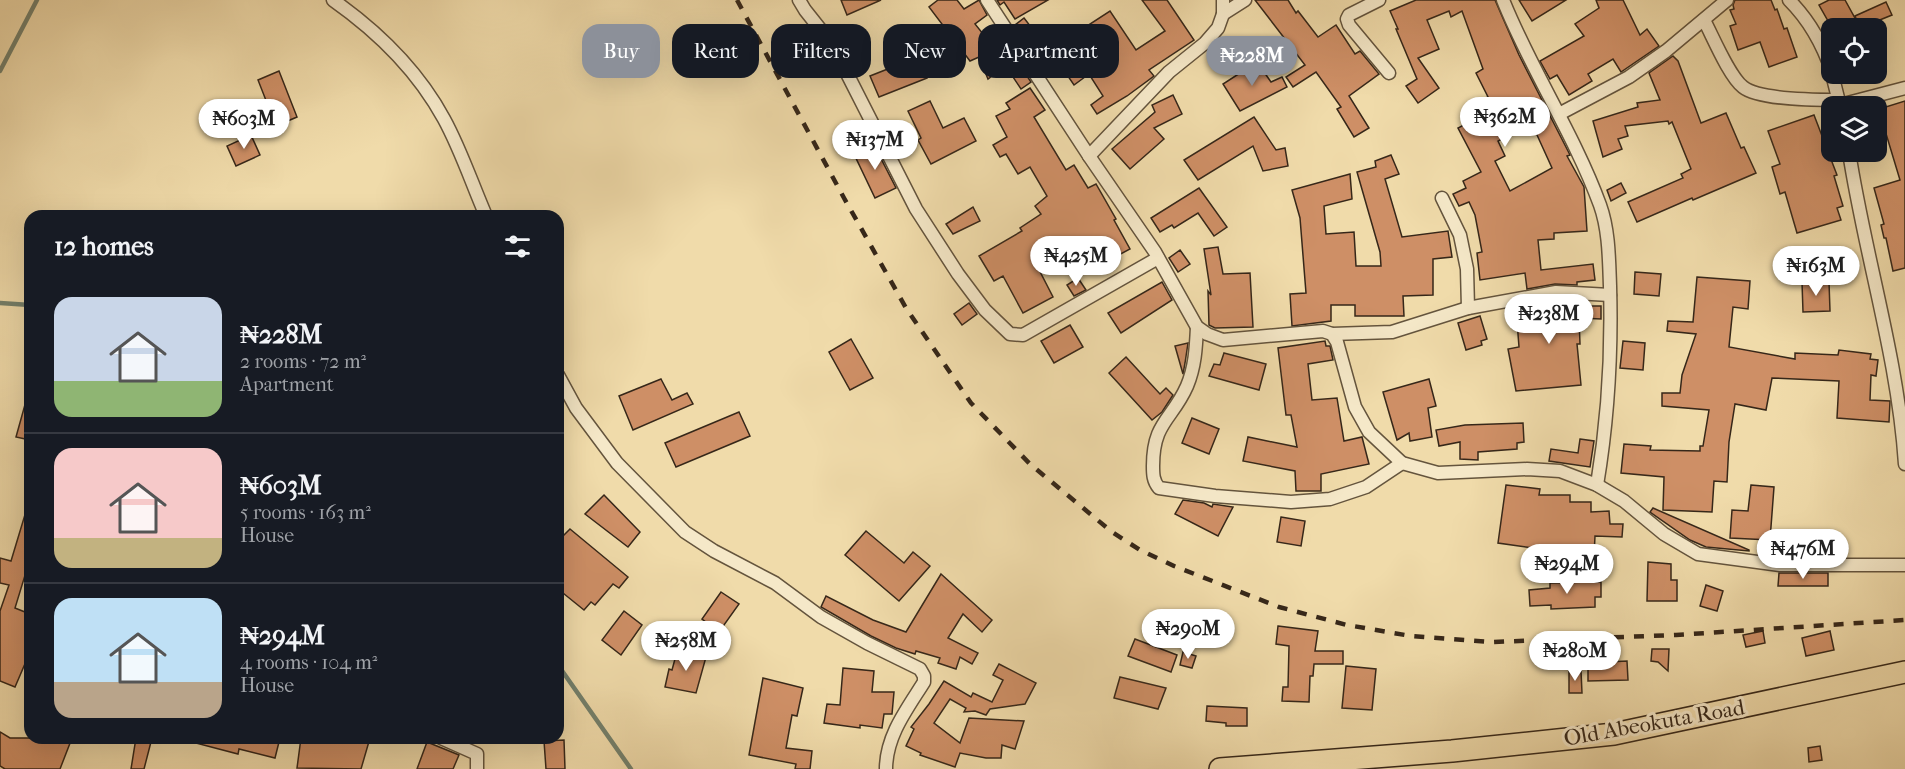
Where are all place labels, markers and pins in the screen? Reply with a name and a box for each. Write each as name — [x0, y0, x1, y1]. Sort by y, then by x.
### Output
pin: ₦228M — [1210, 36, 1294, 87]
pin: ₦362M — [1463, 97, 1547, 148]
pin: ₦603M — [202, 99, 286, 150]
pin: ₦137M — [833, 120, 917, 171]
pin: ₦425M — [1034, 236, 1118, 287]
pin: ₦163M — [1774, 246, 1858, 297]
pin: ₦238M — [1507, 294, 1591, 345]
pin: ₦476M — [1761, 529, 1845, 580]
pin: ₦294M — [1525, 544, 1609, 595]
pin: ₦290M — [1146, 609, 1230, 660]
pin: ₦258M — [644, 621, 728, 672]
pin: ₦280M — [1533, 631, 1617, 682]

